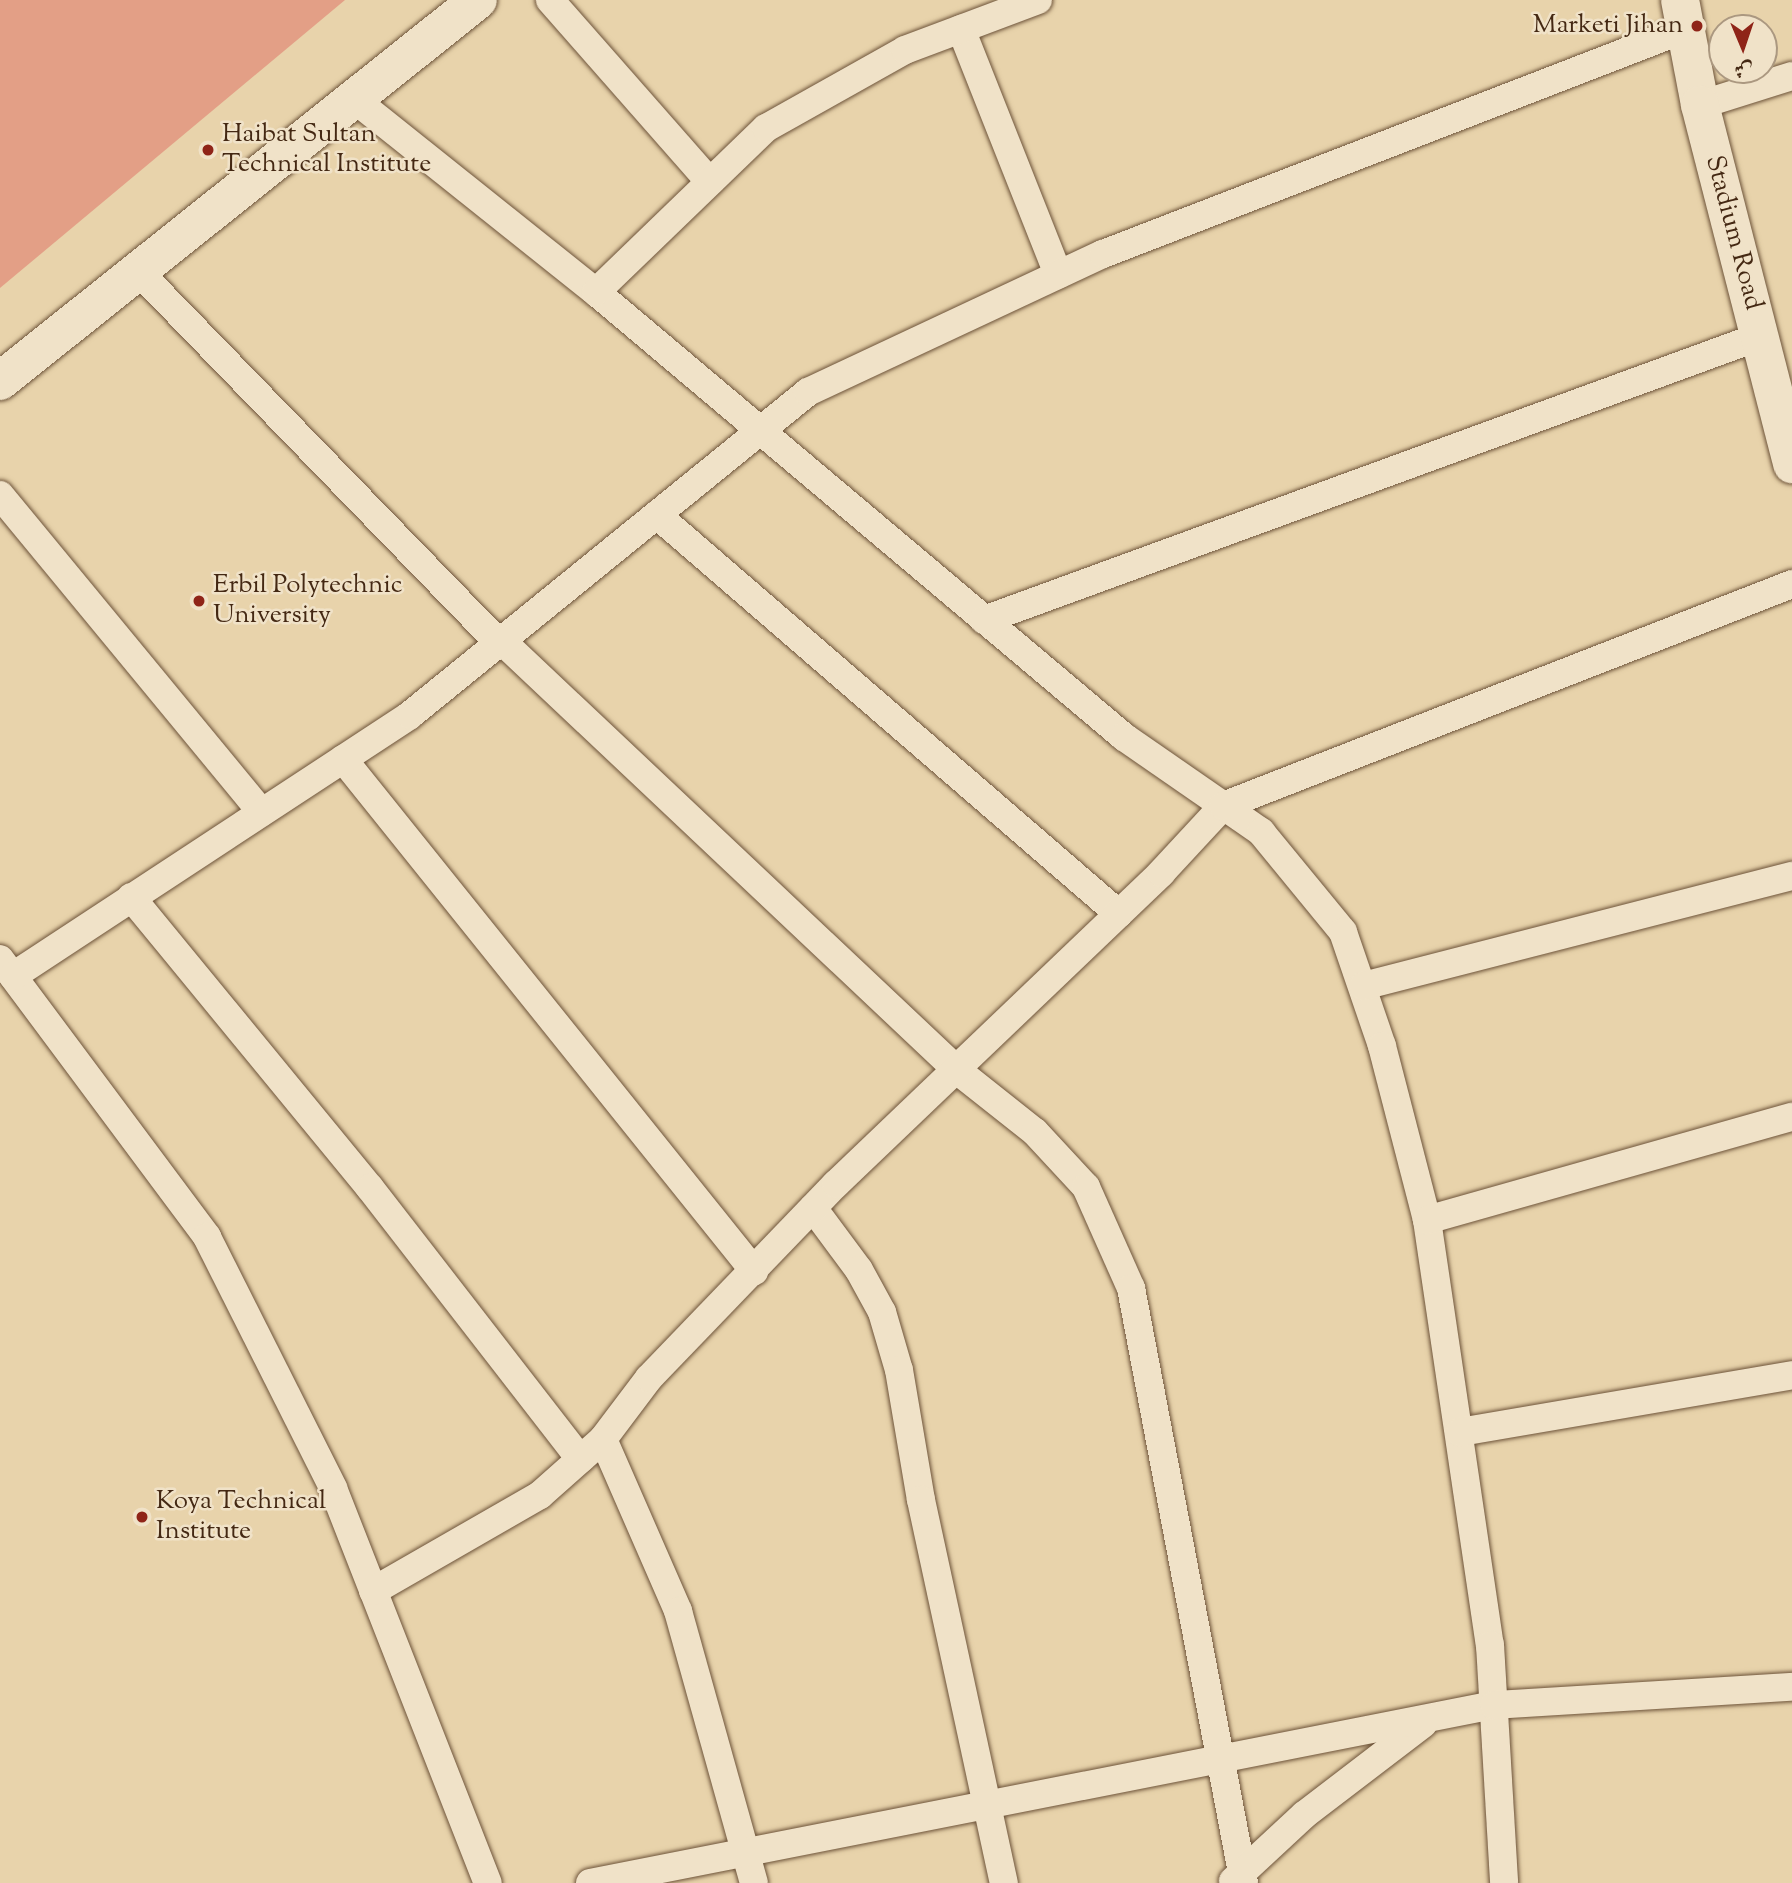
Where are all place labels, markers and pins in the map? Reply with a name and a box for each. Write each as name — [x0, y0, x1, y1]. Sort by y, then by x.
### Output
place label: Marketi Jihan — [1533, 10, 1683, 42]
marker: Marketi Jihan — [1689, 18, 1705, 34]
place label: Haibat Sultan Technical Institute — [222, 119, 431, 180]
marker: Haibat Sultan Technical Institute — [200, 142, 216, 158]
place label: Erbil Polytechnic University — [213, 570, 402, 632]
marker: Erbil Polytechnic University — [191, 593, 207, 609]
place label: Koya Technical Institute — [156, 1486, 326, 1548]
marker: Koya Technical Institute — [134, 1509, 150, 1525]

